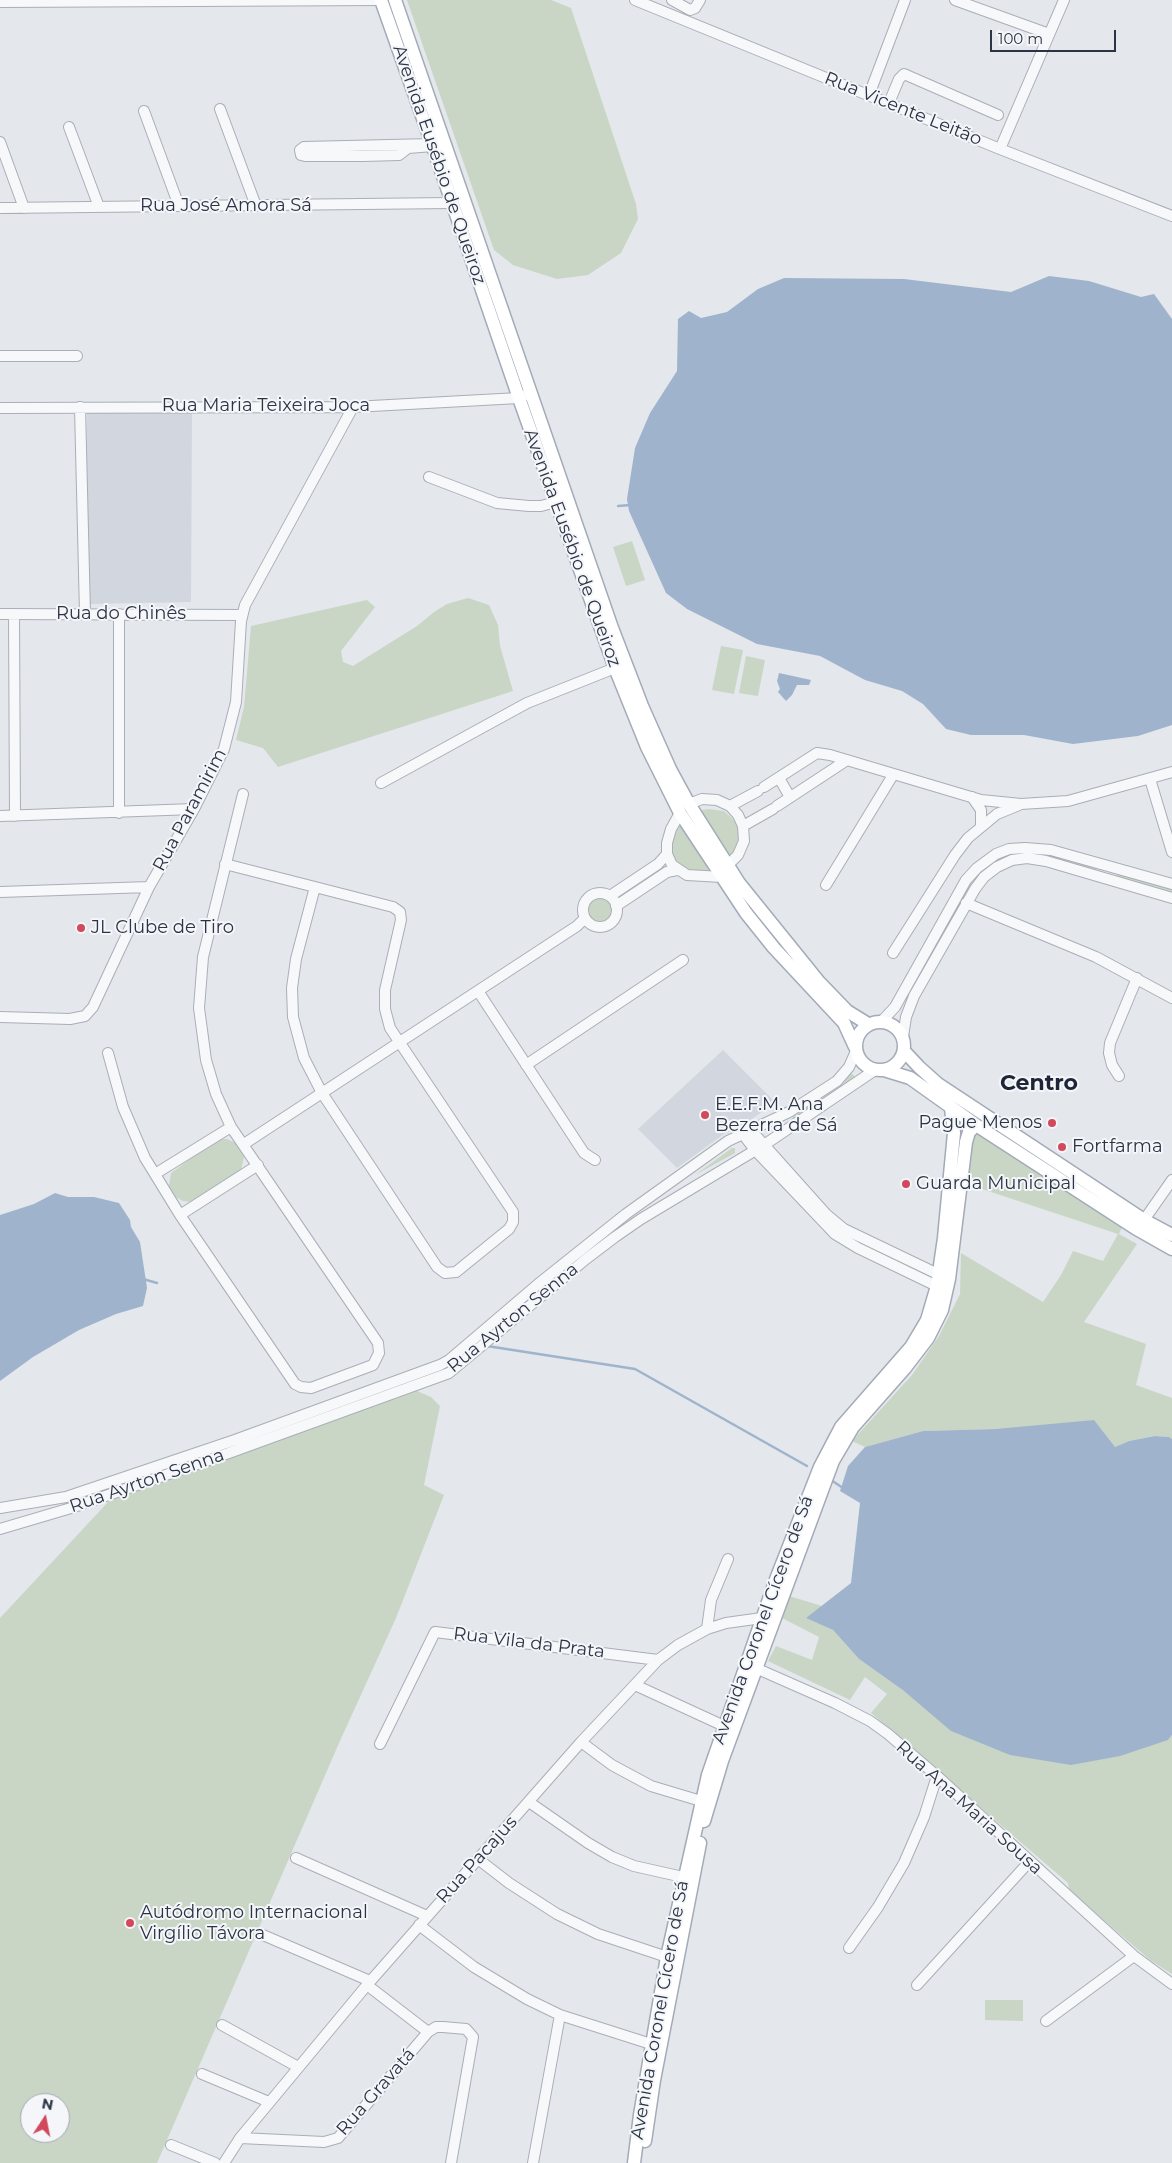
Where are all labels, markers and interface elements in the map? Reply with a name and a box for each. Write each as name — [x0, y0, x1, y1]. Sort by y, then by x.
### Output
scale bar — [992, 20, 1118, 52]
text: 100 m — [998, 29, 1043, 48]
street label: Avenida Eusébio de Queiroz — [388, 42, 490, 288]
street label: Rua Vicente Leitão — [821, 68, 985, 150]
street label: Rua José Amora Sá — [140, 195, 312, 217]
street label: Rua Maria Teixeira Joca — [162, 395, 370, 417]
street label: Avenida Eusébio de Queiroz — [519, 426, 625, 670]
street label: Rua do Chinês — [56, 603, 186, 625]
street label: Rua Paramirim — [149, 745, 231, 875]
place label: JL Clube de Tiro — [91, 917, 234, 939]
marker: JL Clube de Tiro — [75, 922, 87, 934]
district label: Centro — [1000, 1071, 1078, 1097]
place label: E.E.F.M. Ana Bezerra de Sá — [715, 1094, 838, 1136]
marker: E.E.F.M. Ana Bezerra de Sá — [699, 1109, 711, 1121]
place label: Pague Menos — [918, 1112, 1042, 1134]
marker: Pague Menos — [1046, 1117, 1058, 1129]
place label: Fortfarma — [1072, 1136, 1162, 1158]
marker: Fortfarma — [1056, 1141, 1068, 1153]
place label: Guarda Municipal — [916, 1173, 1076, 1195]
marker: Guarda Municipal — [900, 1178, 912, 1190]
street label: Rua Ayrton Senna — [443, 1259, 583, 1377]
street label: Rua Ayrton Senna — [67, 1444, 227, 1518]
street label: Avenida Coronel Cícero de Sá — [708, 1493, 818, 1747]
street label: Rua Vila da Prata — [452, 1623, 606, 1663]
street label: Rua Ana Maria Sousa — [891, 1736, 1047, 1880]
street label: Rua Pacajus — [432, 1812, 522, 1908]
street label: Avenida Coronel Cícero de Sá — [627, 1879, 693, 2141]
place label: Autódromo Internacional Virgílio Távora — [140, 1902, 368, 1945]
marker: Autódromo Internacional Virgílio Távora — [124, 1917, 136, 1929]
street label: Rua Gravatá — [332, 2044, 420, 2140]
north arrow — [20, 2093, 70, 2143]
text: N — [40, 2094, 55, 2114]

